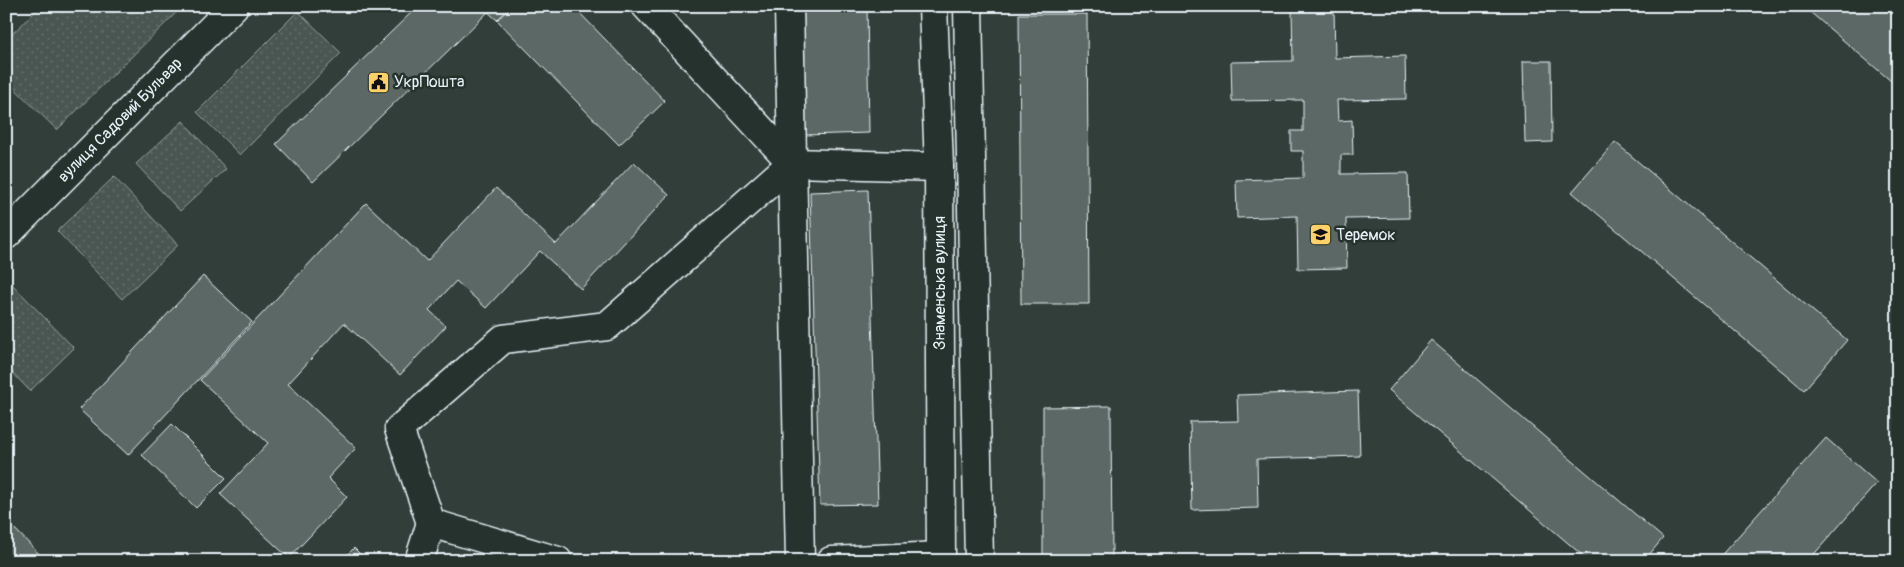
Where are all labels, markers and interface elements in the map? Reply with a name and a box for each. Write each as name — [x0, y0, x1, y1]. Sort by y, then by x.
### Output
street label: вулиця Садовий Бульвар — [54, 54, 186, 186]
public building icon: УкрПошта — [366, 70, 390, 94]
place label: УкрПошта — [394, 72, 464, 92]
street label: Знаменська вулиця — [930, 216, 950, 350]
school or university icon: Теремок — [1308, 223, 1332, 247]
place label: Теремок — [1336, 225, 1396, 245]

